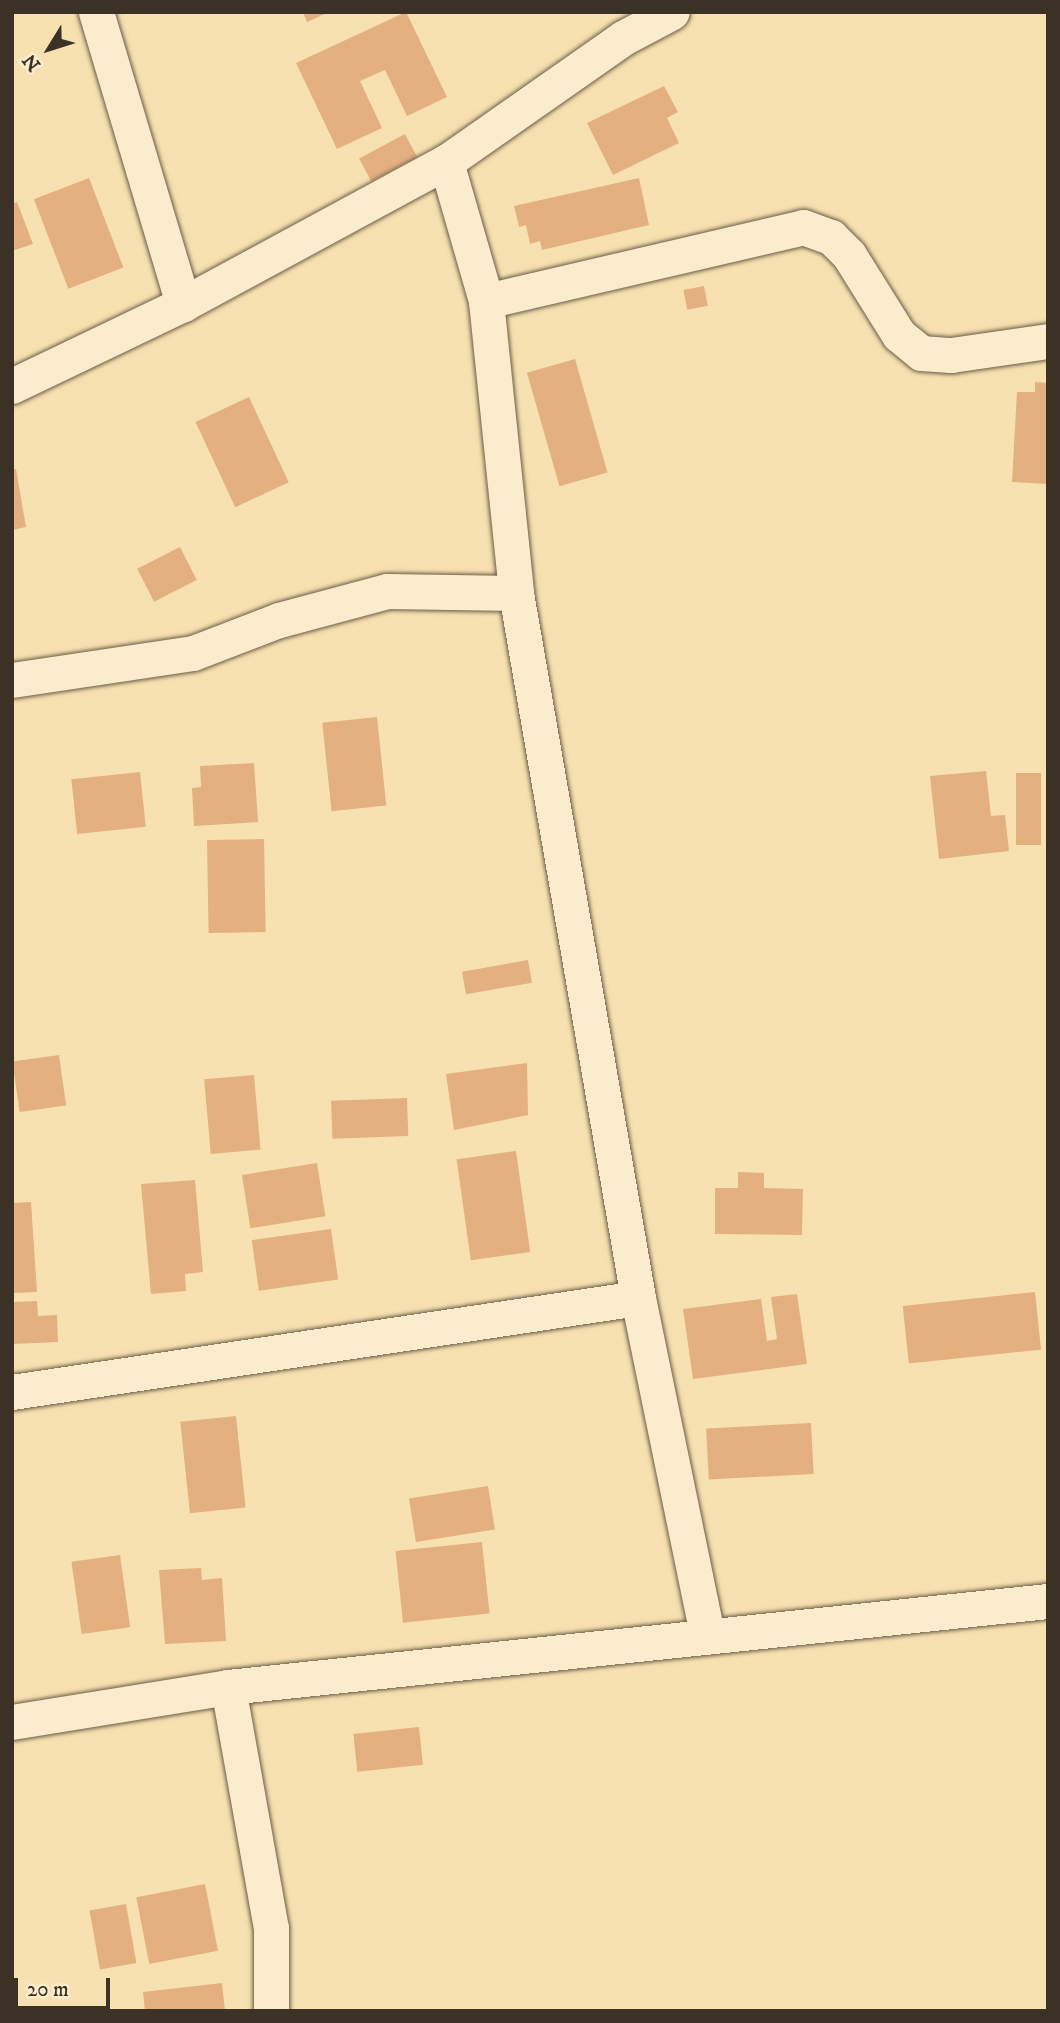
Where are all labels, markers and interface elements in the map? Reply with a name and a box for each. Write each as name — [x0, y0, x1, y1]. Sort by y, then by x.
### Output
north arrow — [14, 14, 84, 84]
text: N — [18, 49, 46, 75]
scale bar — [18, 1964, 114, 2008]
text: 20 m — [27, 1977, 69, 2003]

